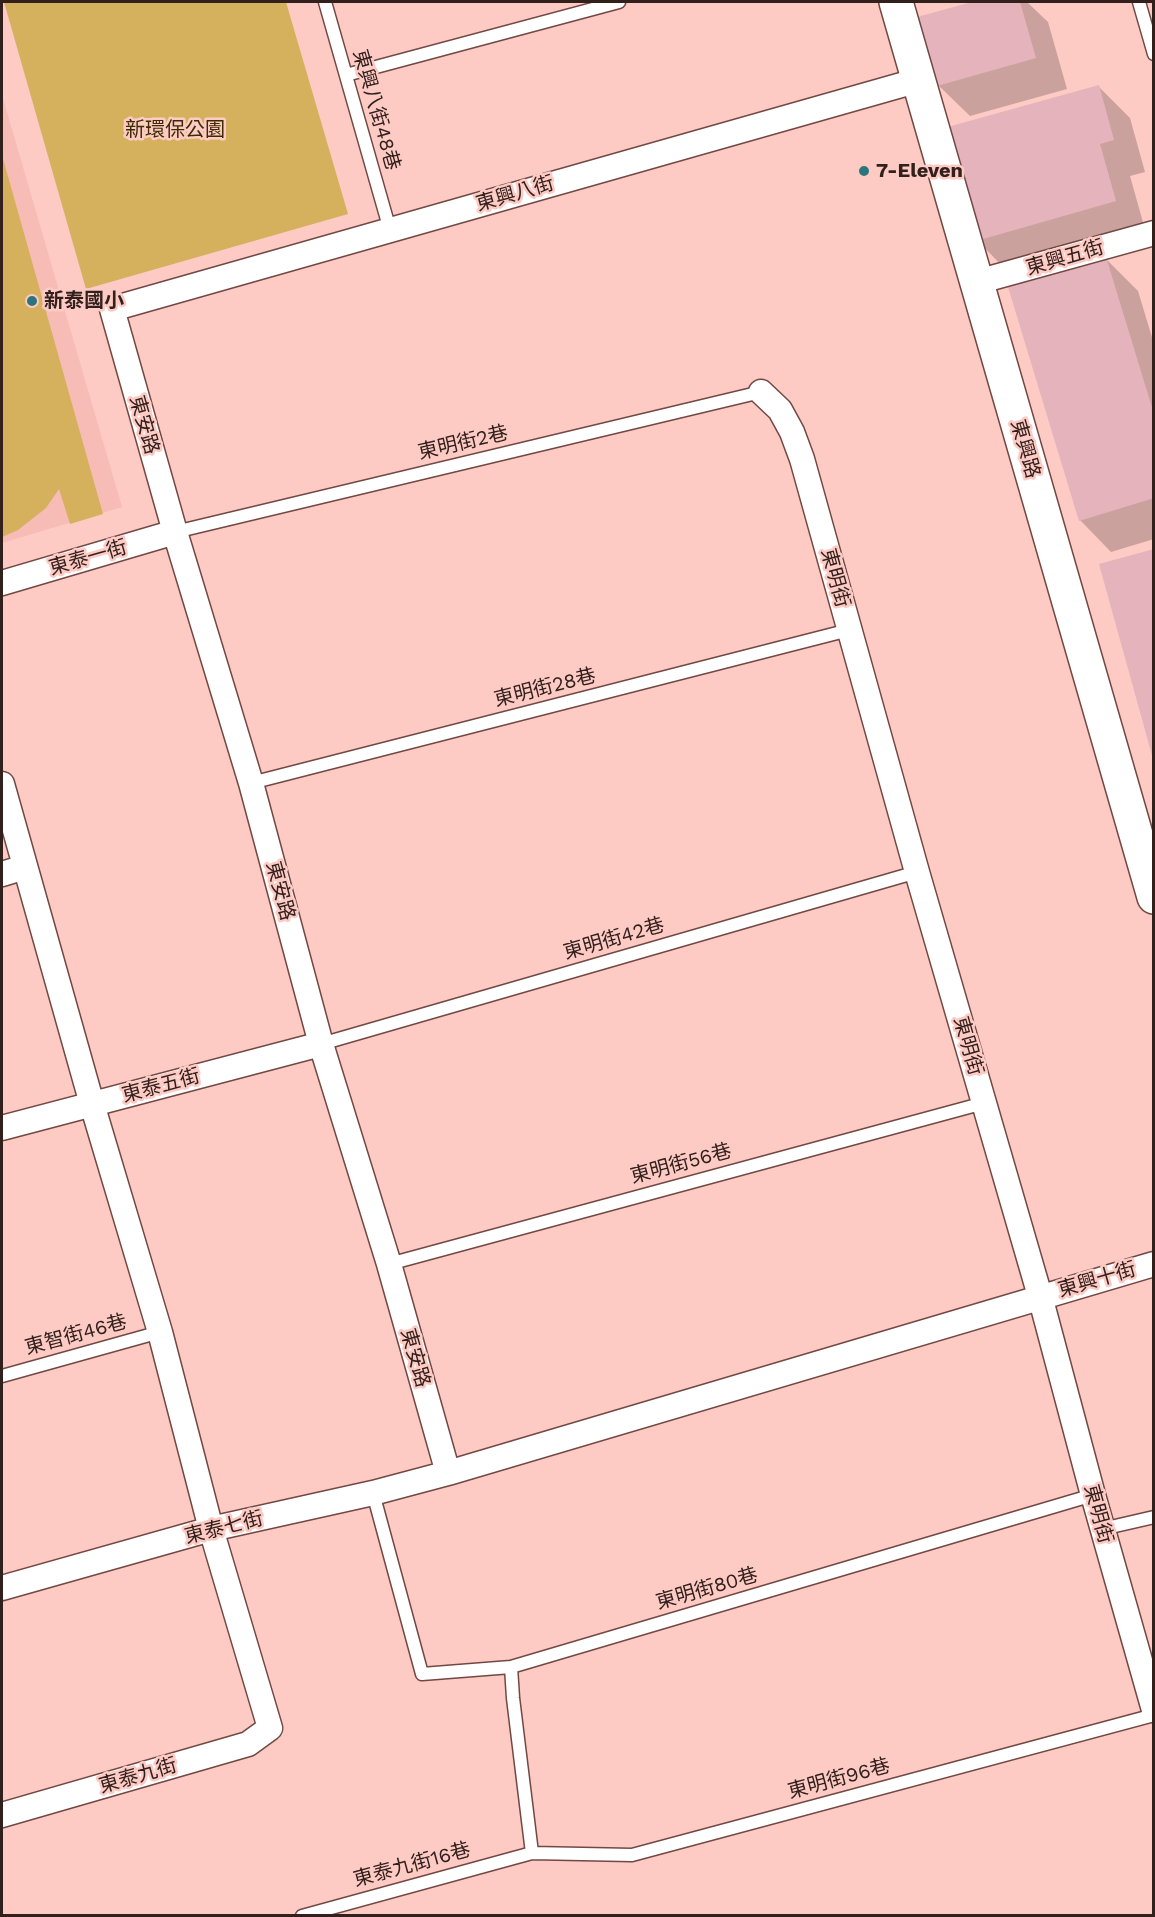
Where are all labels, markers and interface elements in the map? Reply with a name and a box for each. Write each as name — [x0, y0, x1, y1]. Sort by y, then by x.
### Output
street label: 東興八街48巷 — [347, 47, 405, 173]
park label: 新環保公園 — [125, 118, 225, 142]
place label: 7-Eleven — [876, 159, 963, 183]
marker: 7-Eleven — [857, 164, 871, 178]
street label: 東興八街 — [473, 171, 557, 217]
street label: 東興五街 — [1023, 235, 1107, 281]
place label: 新泰國小 — [44, 289, 124, 313]
marker: 新泰國小 — [25, 294, 39, 308]
street label: 東安路 — [124, 393, 164, 457]
street label: 東興路 — [1005, 417, 1045, 481]
street label: 東明街2巷 — [416, 421, 510, 465]
street label: 東泰一街 — [46, 535, 130, 581]
street label: 東明街 — [816, 546, 854, 610]
street label: 東明街28巷 — [492, 664, 598, 712]
street label: 東安路 — [261, 859, 299, 923]
street label: 東明街42巷 — [561, 913, 667, 965]
street label: 東明街 — [948, 1014, 988, 1078]
street label: 東泰五街 — [119, 1064, 203, 1108]
street label: 東明街56巷 — [628, 1139, 734, 1189]
street label: 東興十街 — [1055, 1257, 1139, 1303]
street label: 東智街46巷 — [22, 1310, 130, 1360]
street label: 東安路 — [395, 1326, 435, 1390]
street label: 東明街 — [1079, 1482, 1117, 1546]
street label: 東泰七街 — [182, 1507, 266, 1549]
street label: 東明街80巷 — [653, 1563, 761, 1615]
street label: 東泰九街 — [96, 1753, 180, 1799]
street label: 東明街96巷 — [785, 1754, 893, 1804]
street label: 東泰九街16巷 — [351, 1838, 473, 1892]

